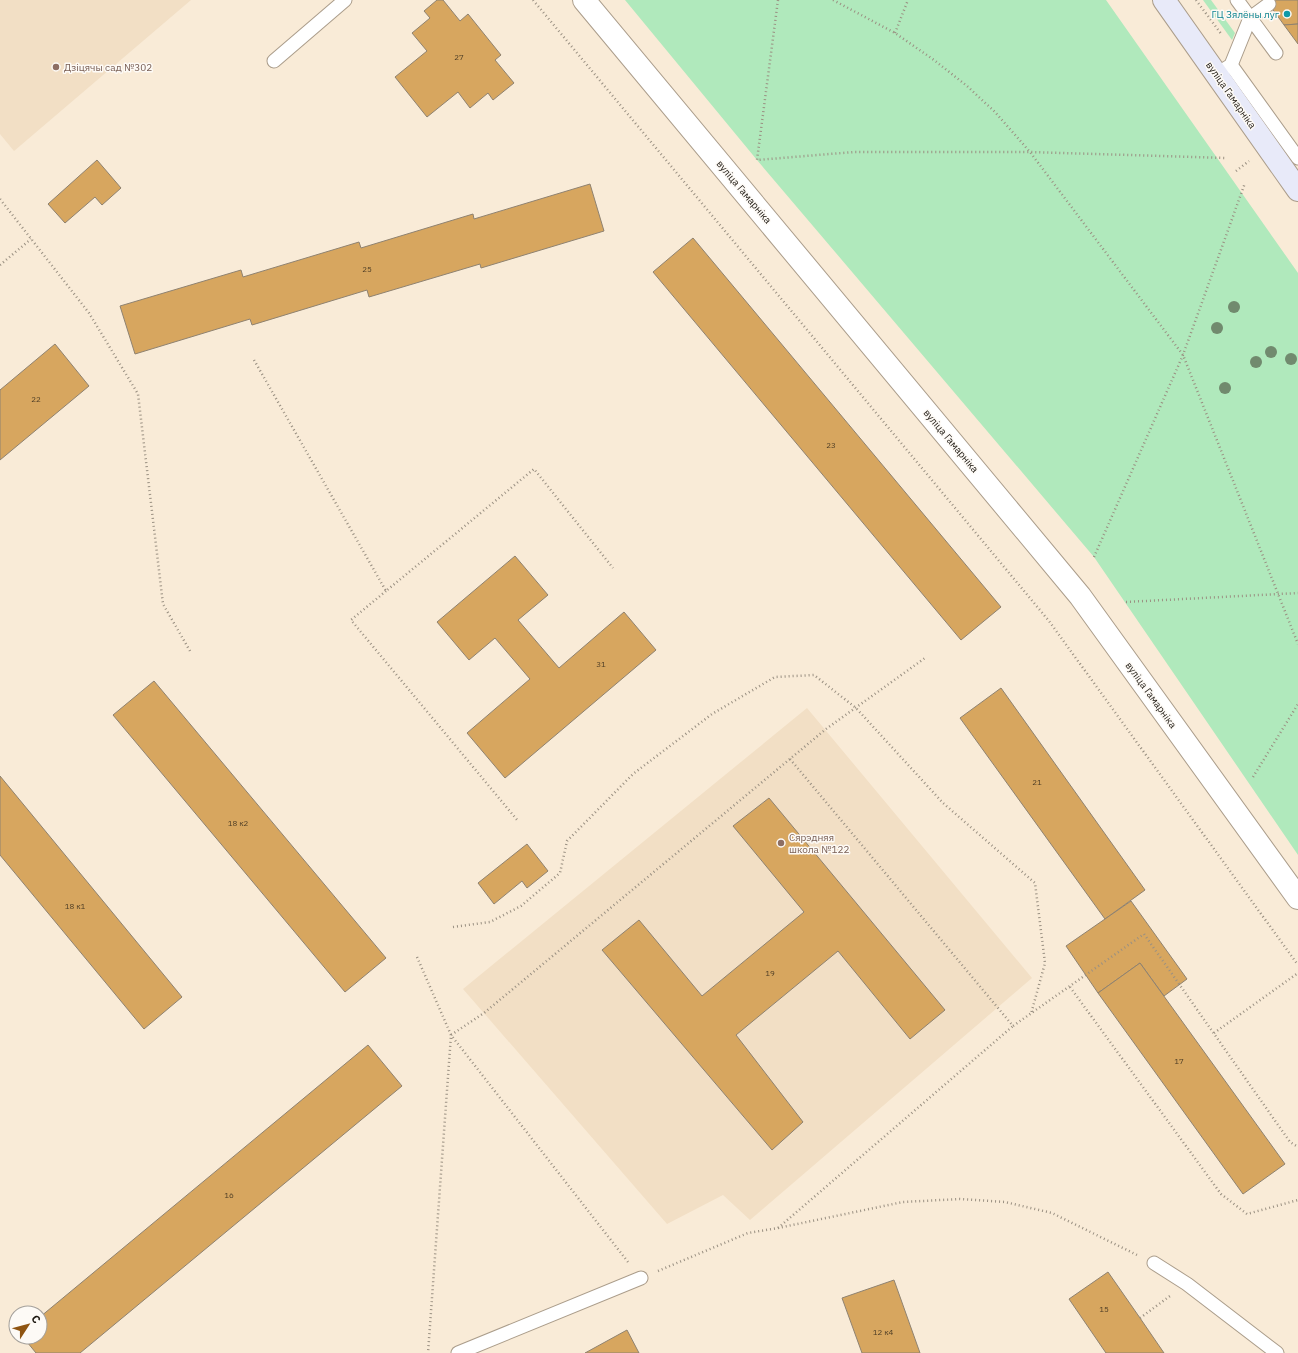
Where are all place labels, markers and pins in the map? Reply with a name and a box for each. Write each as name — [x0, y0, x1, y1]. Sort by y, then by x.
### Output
place label: ГЦ Зялёны луг — [1211, 8, 1280, 21]
marker: ГЦ Зялёны луг — [1282, 9, 1292, 19]
place label: Дзіцячы сад №302 — [64, 61, 152, 74]
marker: Дзіцячы сад №302 — [51, 62, 61, 72]
place label: Сярэдняя школа №122 — [789, 831, 850, 856]
marker: Сярэдняя школа №122 — [776, 838, 786, 848]

